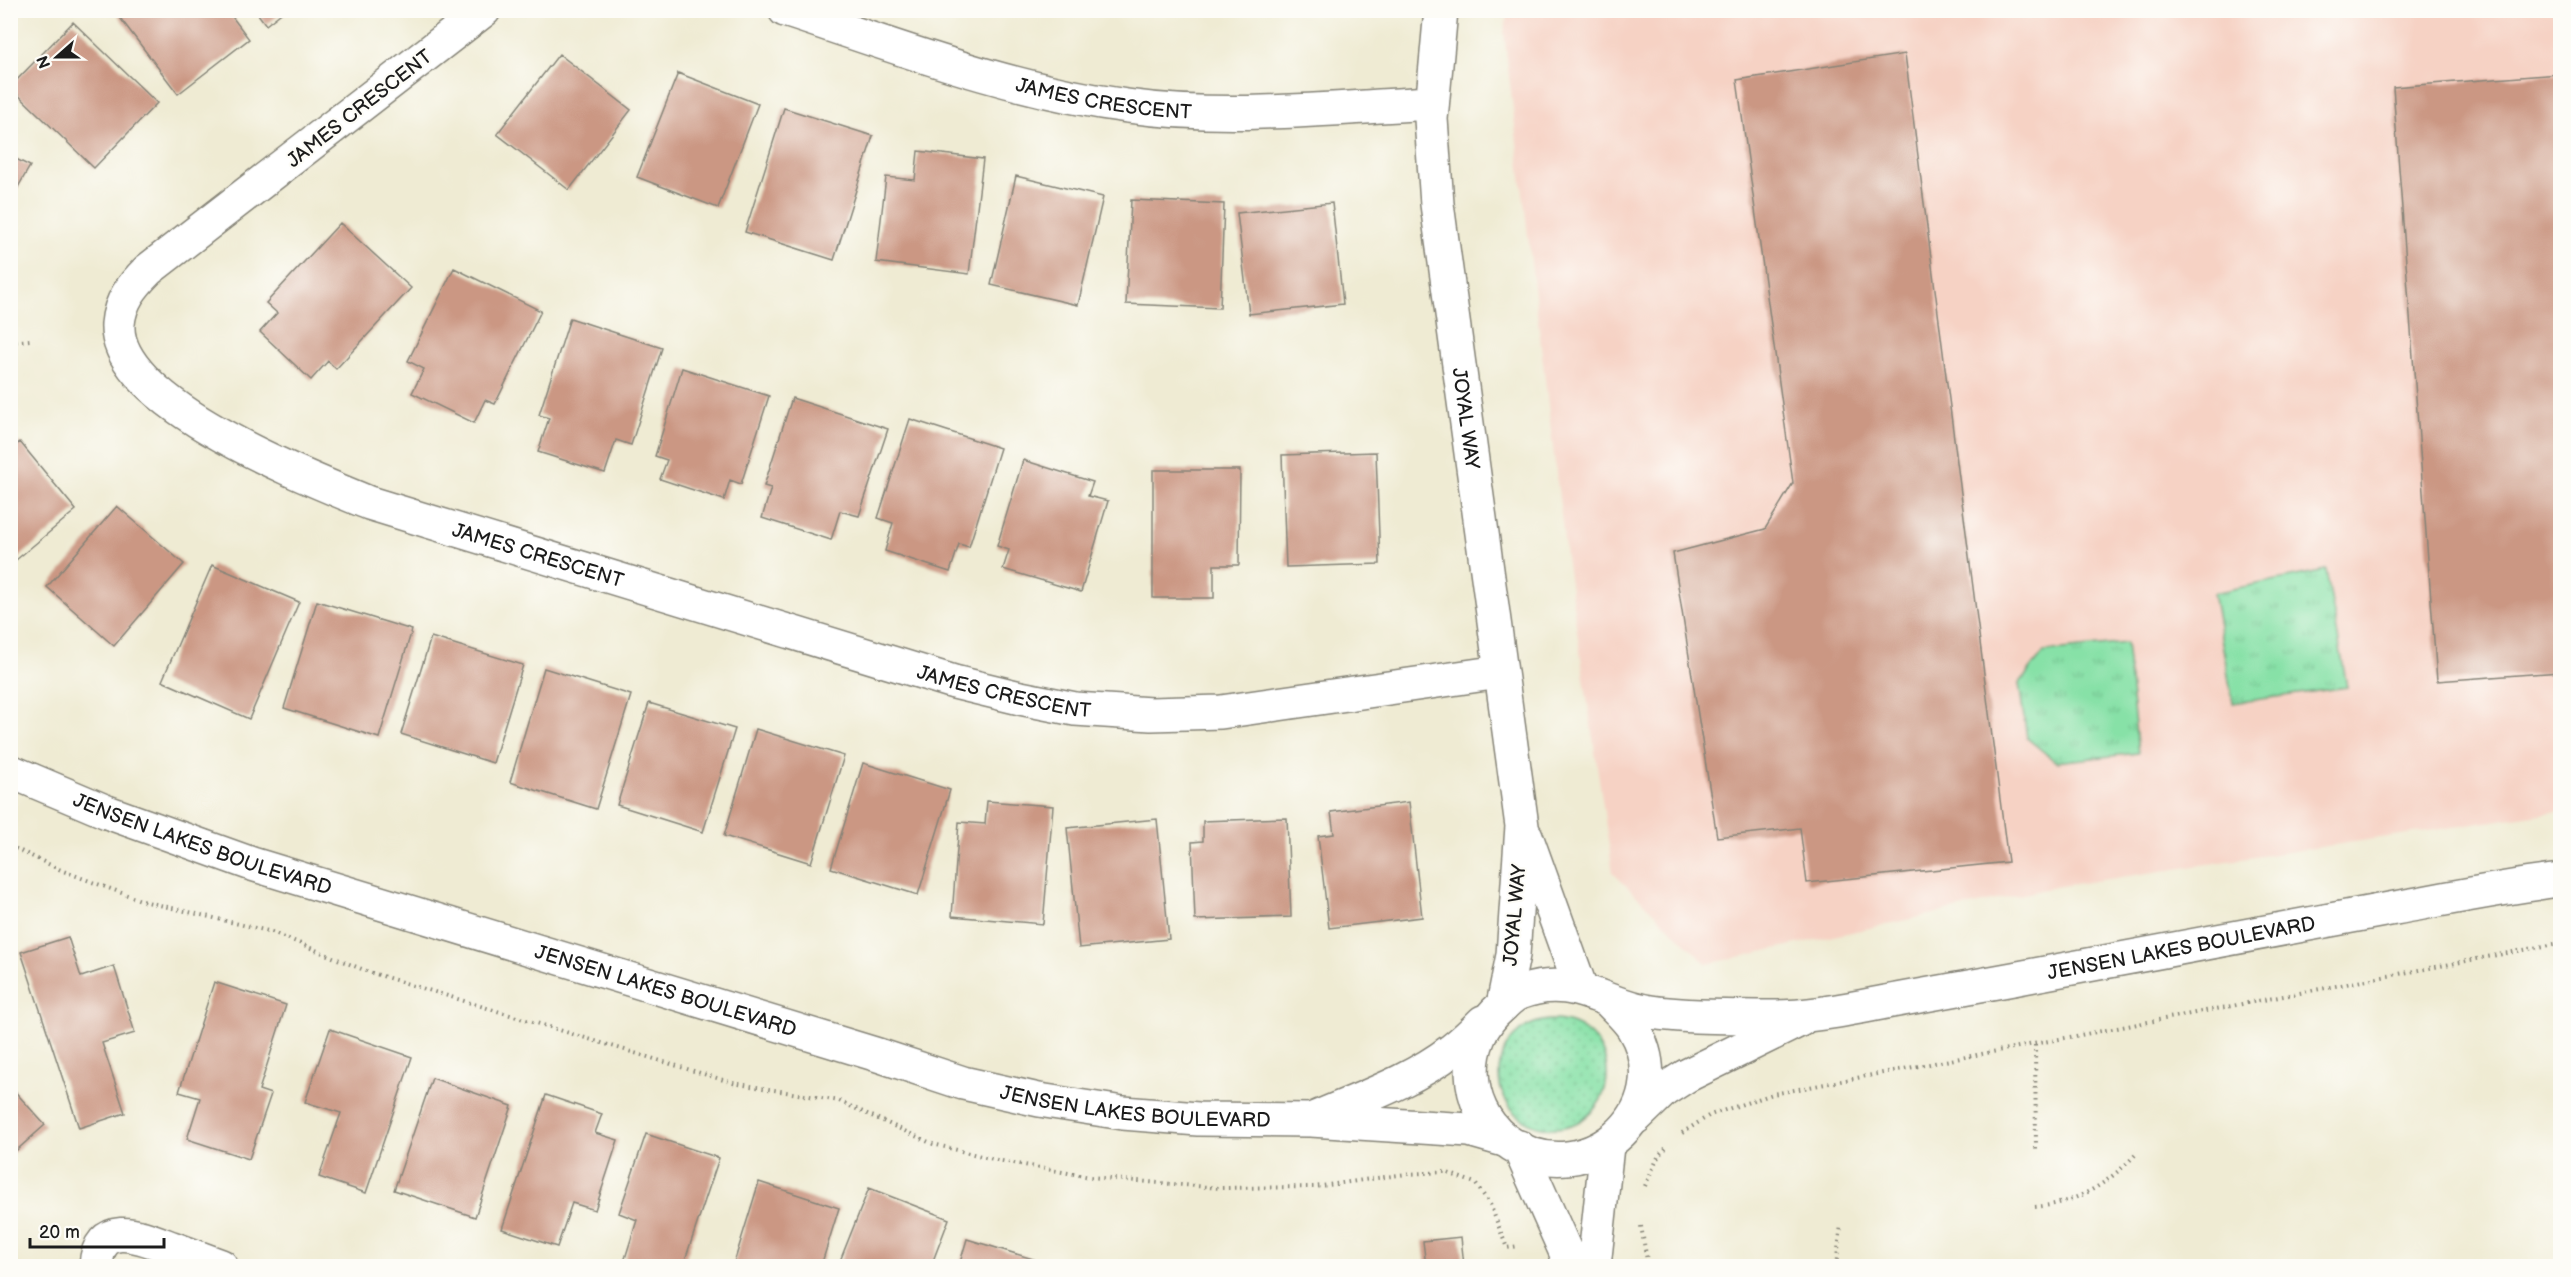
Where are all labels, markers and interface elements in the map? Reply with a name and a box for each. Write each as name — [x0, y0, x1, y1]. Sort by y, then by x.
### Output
north arrow — [27, 27, 87, 87]
street label: JAMES CRESCENT — [282, 45, 437, 173]
text: N — [33, 53, 55, 71]
street label: JAMES CRESCENT — [1013, 73, 1193, 125]
street label: JOYAL WAY — [1447, 366, 1484, 471]
street label: JAMES CRESCENT — [449, 518, 627, 593]
street label: JAMES CRESCENT — [914, 660, 1092, 723]
street label: JENSEN LAKES BOULEVARD — [69, 788, 334, 901]
street label: JOYAL WAY — [1499, 863, 1531, 967]
street label: JENSEN LAKES BOULEVARD — [2046, 912, 2318, 986]
street label: JENSEN LAKES BOULEVARD — [532, 940, 799, 1042]
street label: JENSEN LAKES BOULEVARD — [998, 1081, 1271, 1133]
scale bar — [30, 1211, 164, 1249]
text: 20 m — [39, 1222, 80, 1243]

